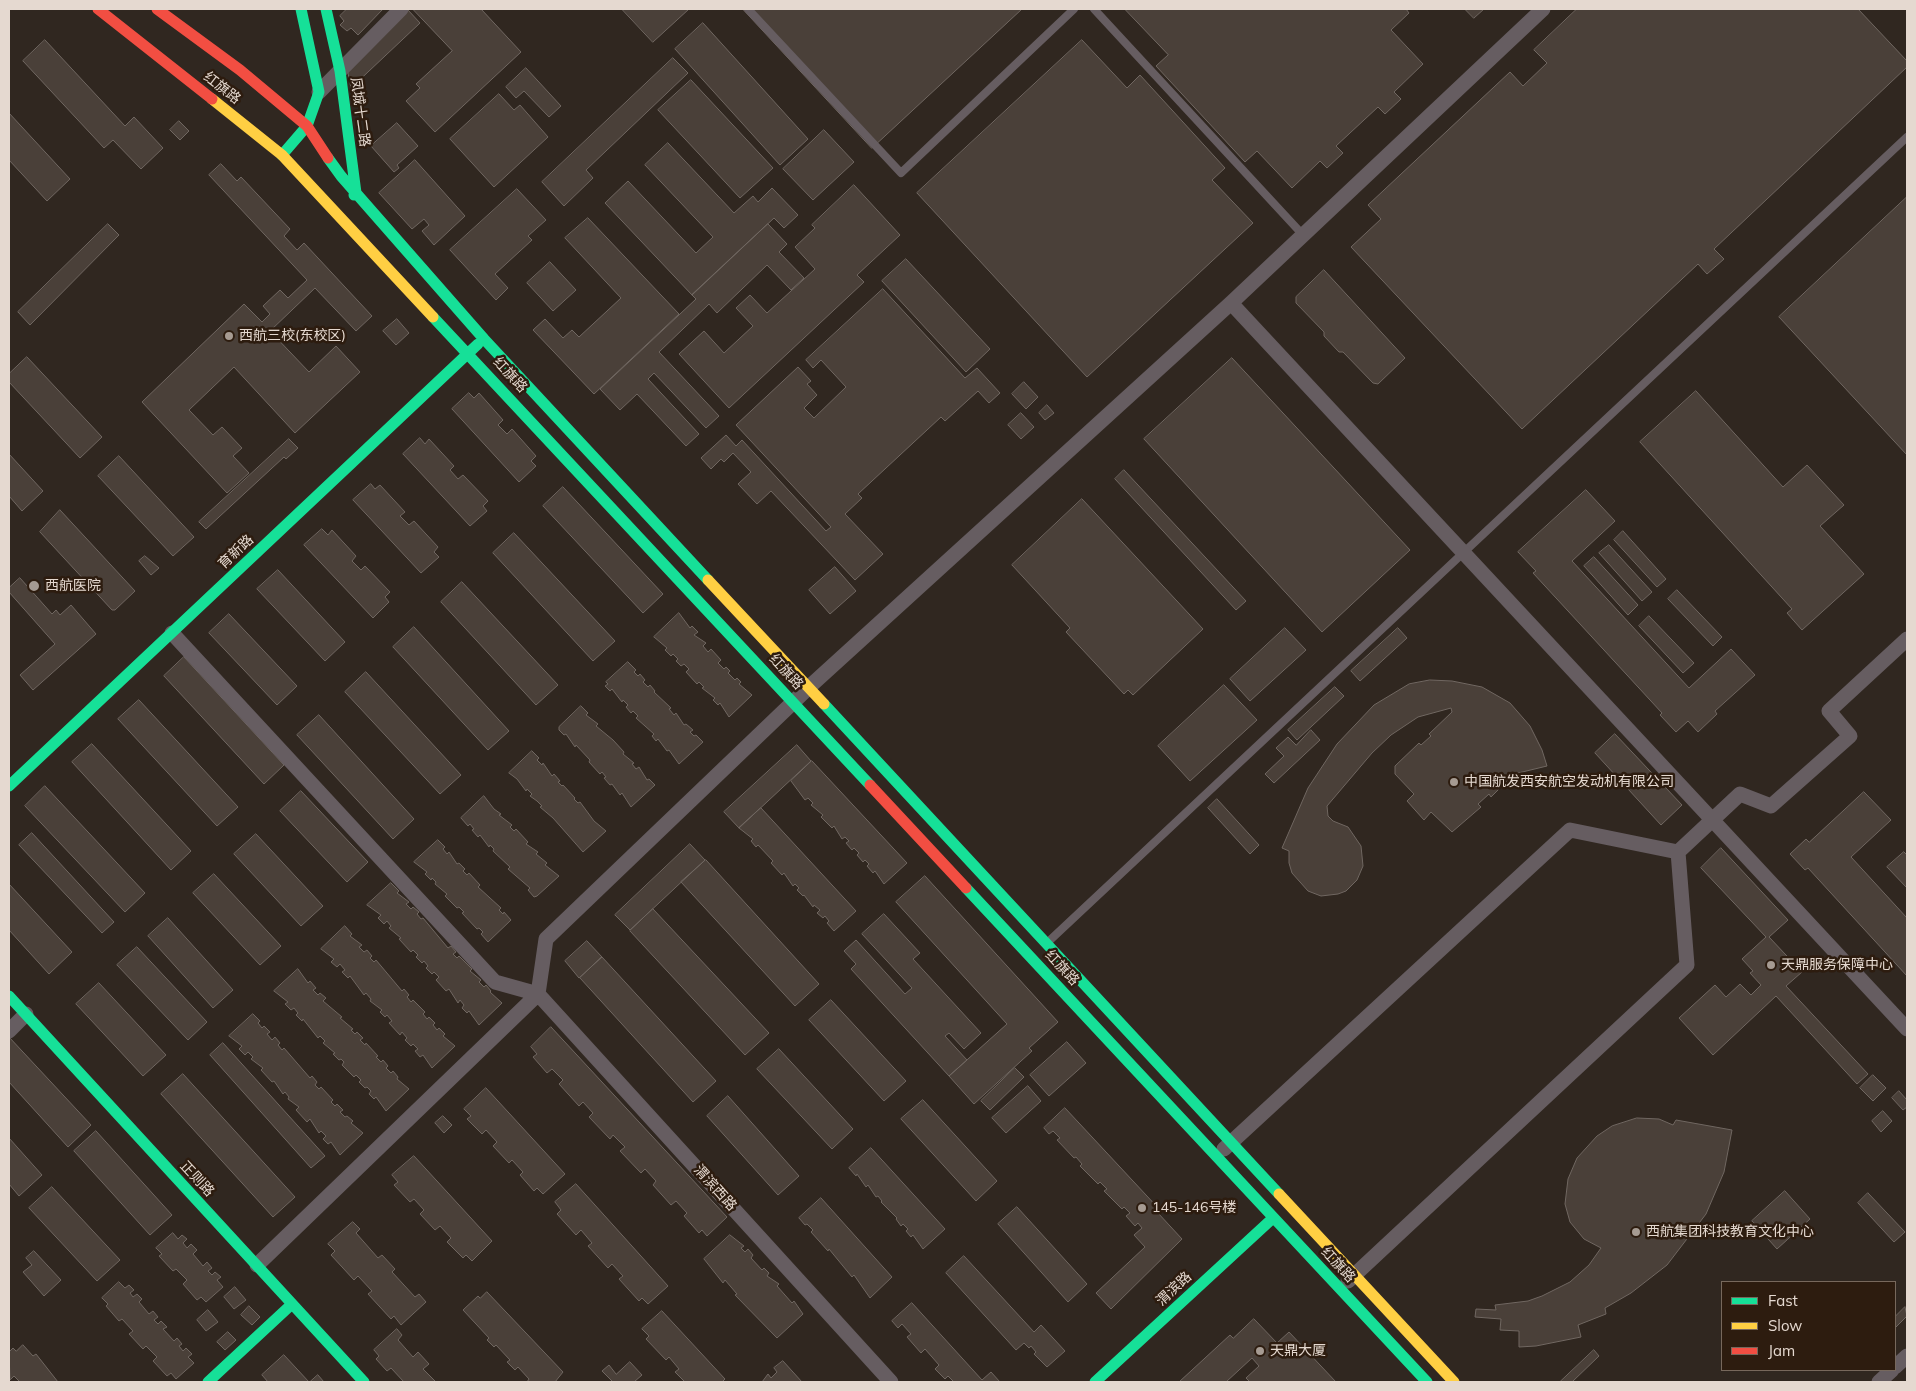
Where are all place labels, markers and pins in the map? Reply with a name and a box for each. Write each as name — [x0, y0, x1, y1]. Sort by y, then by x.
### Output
place label: 西航三校(东校区) — [239, 328, 346, 344]
marker: 西航三校(东校区) — [223, 330, 235, 342]
place label: 西航医院 — [45, 578, 101, 594]
marker: 西航医院 — [27, 579, 41, 593]
place label: 中国航发西安航空发动机有限公司 — [1464, 774, 1674, 790]
marker: 中国航发西安航空发动机有限公司 — [1448, 776, 1460, 788]
place label: 天鼎服务保障中心 — [1781, 957, 1893, 973]
marker: 天鼎服务保障中心 — [1765, 959, 1777, 971]
place label: 145-146号楼 — [1152, 1200, 1236, 1216]
marker: 145-146号楼 — [1136, 1202, 1148, 1214]
place label: 西航集团科技教育文化中心 — [1646, 1224, 1814, 1240]
marker: 西航集团科技教育文化中心 — [1630, 1226, 1642, 1238]
place label: 天鼎大厦 — [1270, 1343, 1326, 1359]
marker: 天鼎大厦 — [1254, 1345, 1266, 1357]

